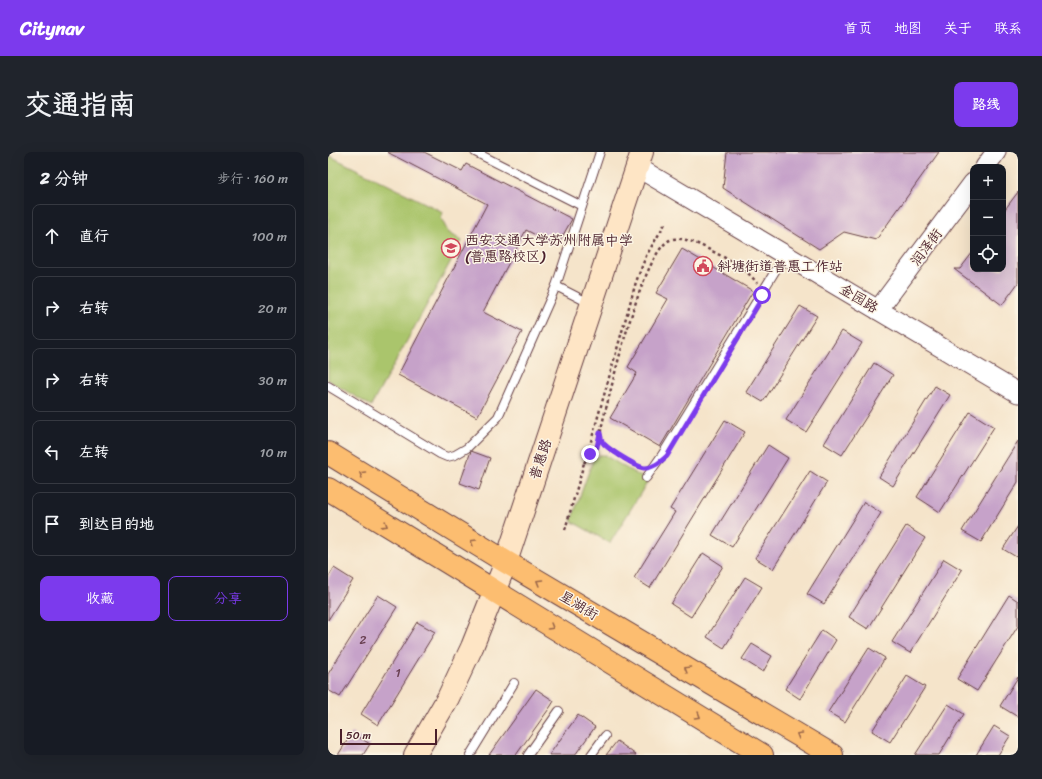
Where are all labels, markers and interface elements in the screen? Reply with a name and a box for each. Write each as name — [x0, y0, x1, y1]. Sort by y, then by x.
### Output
text: Citynav — [20, 12, 84, 45]
text: 首页 — [844, 16, 872, 41]
text: 地图 — [894, 16, 922, 41]
text: 关于 — [944, 16, 972, 41]
text: 联系 — [994, 16, 1022, 41]
text: 交通指南 — [24, 80, 136, 129]
button: 路线 — [954, 82, 1018, 127]
text: 2 分钟 — [40, 163, 88, 193]
map controls — [970, 164, 1006, 272]
button: + — [970, 164, 1006, 200]
text: 步行 · 160 m — [217, 167, 288, 190]
button: − — [970, 200, 1006, 236]
text: 直行 — [79, 223, 109, 249]
street label: 润泽街 — [904, 223, 949, 272]
icon: ahead — [41, 225, 63, 247]
text: 100 m — [252, 225, 287, 248]
place label: 西安交通大学苏州附属中学 (普惠路校区) — [465, 228, 633, 269]
button: locate — [970, 236, 1006, 272]
school or university icon: 西安交通大学苏州附属中学 (普惠路校区) — [440, 237, 462, 259]
place label: 斜塘街道普惠工作站 — [717, 254, 843, 279]
public building icon: 斜塘街道普惠工作站 — [692, 255, 714, 277]
street label: 金园路 — [834, 277, 883, 320]
route start — [753, 286, 771, 304]
text: 右转 — [79, 295, 109, 321]
icon: right — [41, 297, 63, 319]
text: 20 m — [258, 297, 287, 320]
text: 右转 — [79, 367, 109, 393]
icon: right — [41, 369, 63, 391]
text: 30 m — [258, 369, 287, 392]
street label: 普惠路 — [522, 435, 559, 483]
text: 左转 — [79, 439, 109, 465]
icon: left — [41, 441, 63, 463]
text: 10 m — [260, 441, 287, 464]
route end — [581, 445, 599, 463]
one-way arrow — [359, 471, 366, 479]
text: 到达目的地 — [79, 511, 154, 537]
icon: arrive — [41, 513, 63, 535]
one-way arrow — [381, 520, 388, 527]
one-way arrow — [470, 539, 477, 546]
button: 收藏 — [40, 576, 160, 621]
button: 分享 — [168, 576, 288, 621]
one-way arrow — [536, 579, 543, 586]
street label: 星湖街 — [554, 584, 603, 627]
one-way arrow — [547, 622, 554, 629]
house number: 2 — [360, 629, 367, 651]
house number: 1 — [395, 662, 401, 684]
one-way arrow — [684, 666, 691, 674]
one-way arrow — [694, 711, 701, 719]
text: 50 m — [346, 726, 371, 745]
scale bar — [340, 727, 437, 746]
one-way arrow — [796, 733, 803, 740]

